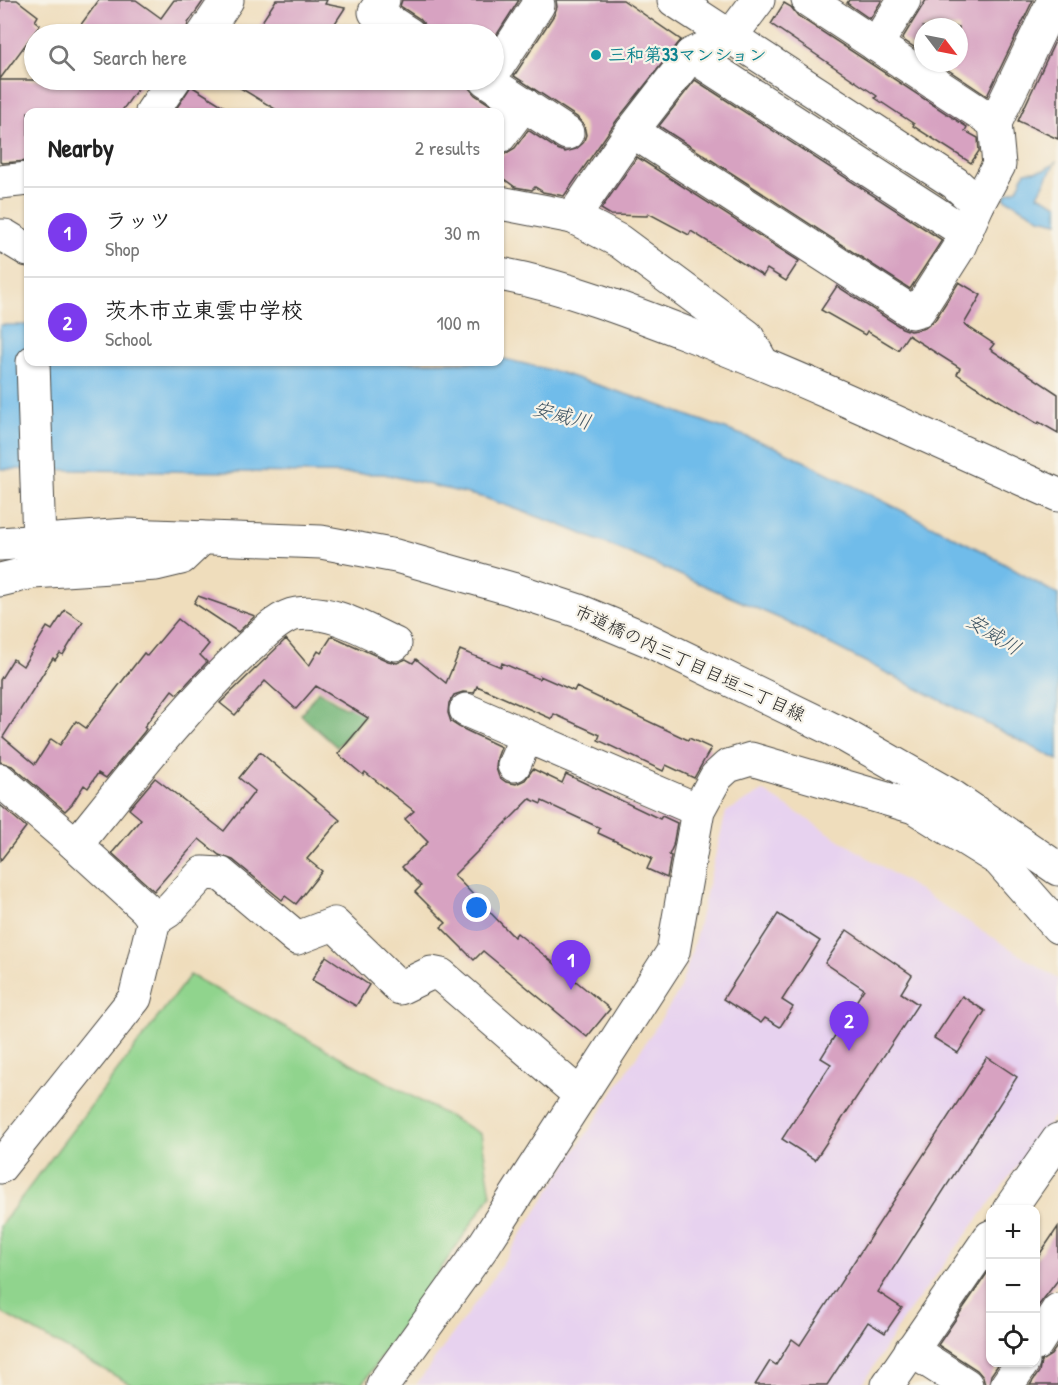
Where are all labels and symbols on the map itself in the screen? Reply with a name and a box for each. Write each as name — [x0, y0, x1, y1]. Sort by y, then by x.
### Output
north arrow — [914, 18, 968, 72]
place label: 三和第33マンション — [608, 42, 767, 67]
marker: 三和第33マンション — [589, 48, 603, 62]
water label: 安威川 — [530, 394, 595, 435]
street label: 市道橋の内三丁目目垣二丁目線 — [571, 598, 810, 727]
water label: 安威川 — [962, 606, 1027, 661]
your location — [462, 893, 491, 922]
pin: 1 — [552, 940, 590, 990]
pin: 2 — [830, 1002, 868, 1051]

